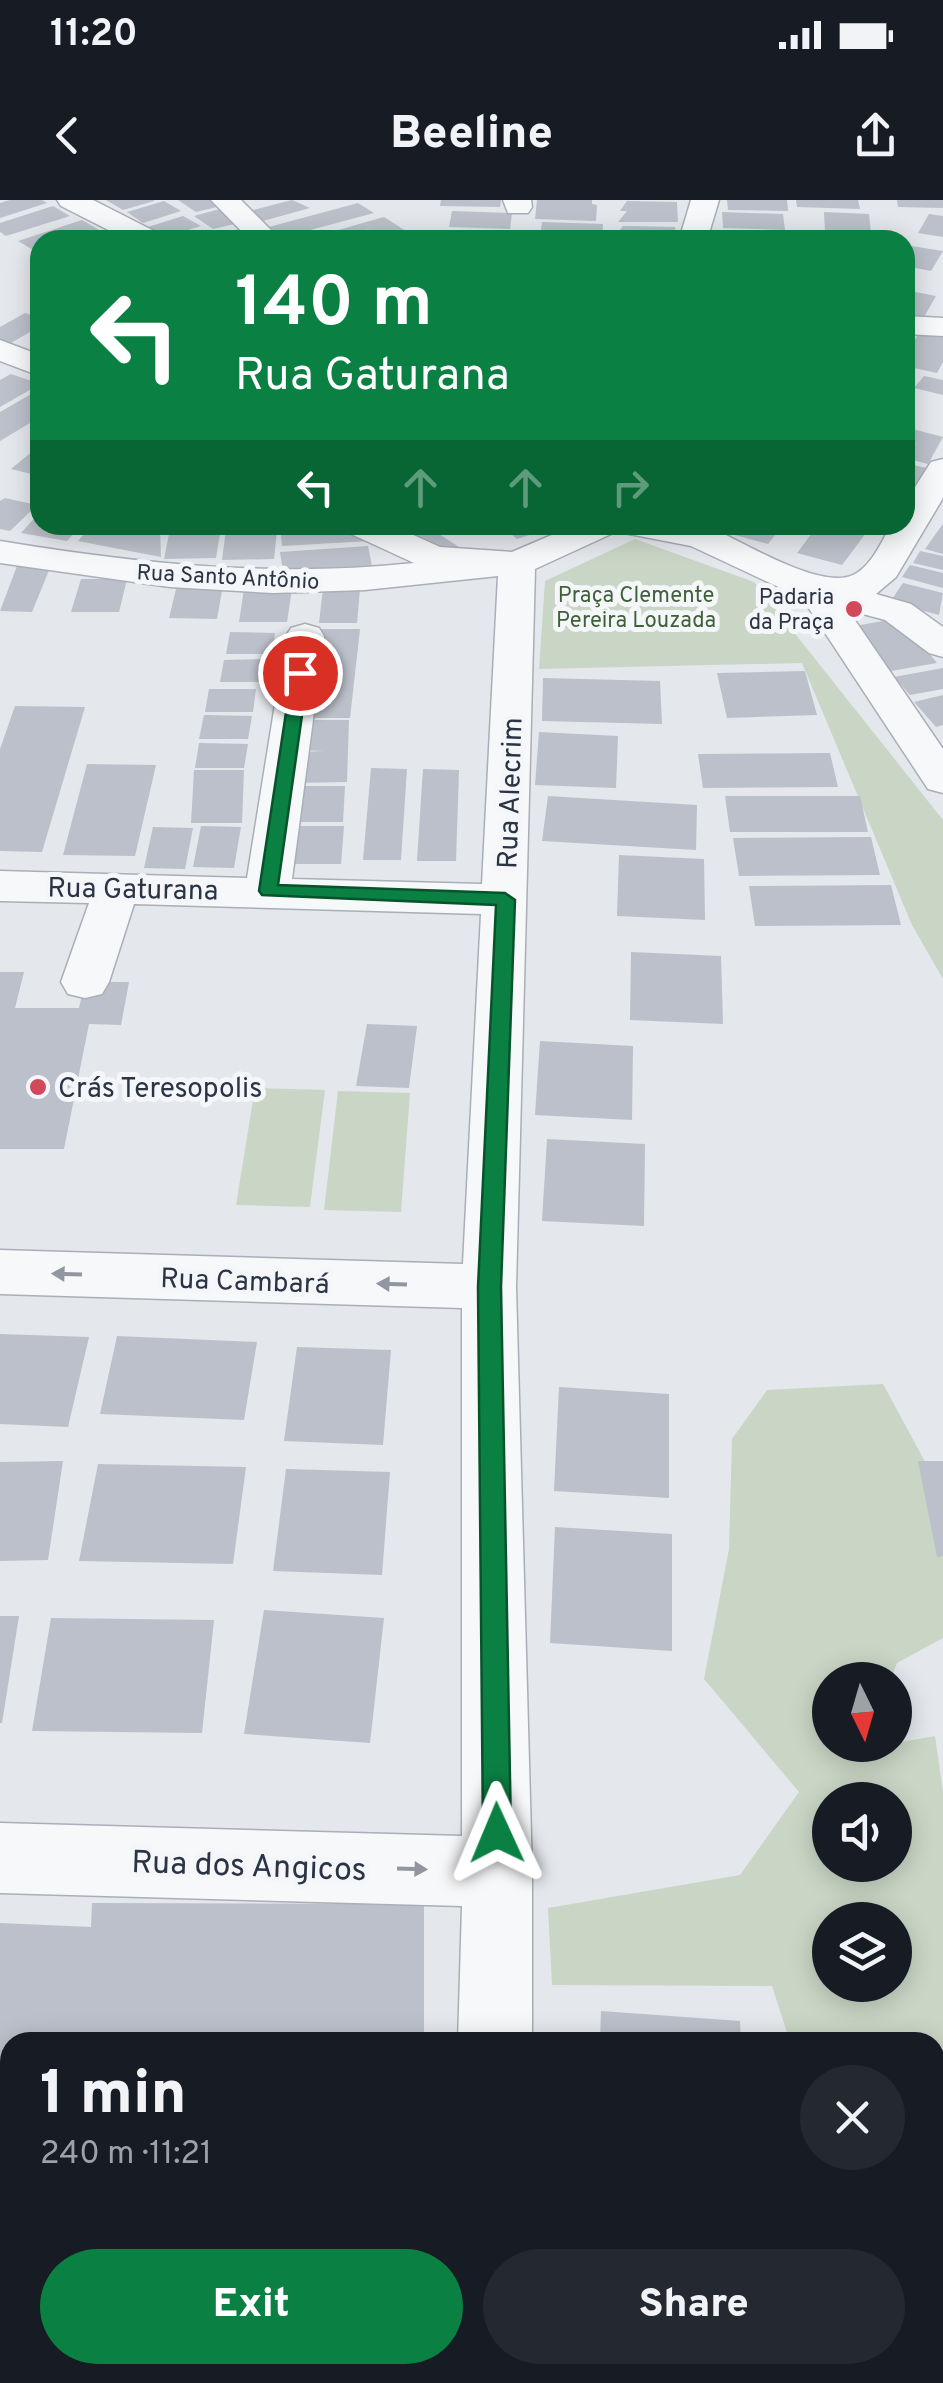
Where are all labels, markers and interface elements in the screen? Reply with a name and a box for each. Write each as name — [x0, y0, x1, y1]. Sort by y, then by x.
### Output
text: 11:20 — [50, 11, 138, 60]
text: Beeline — [390, 107, 553, 164]
icon: back — [40, 108, 95, 163]
icon: share — [848, 108, 903, 163]
text: 140 m — [235, 262, 433, 351]
icon: left — [70, 270, 200, 400]
text: Rua Gaturana — [235, 349, 510, 406]
icon: left — [288, 460, 343, 515]
icon: ahead — [393, 460, 448, 515]
icon: ahead — [498, 460, 553, 515]
icon: right — [603, 460, 658, 515]
street label: Rua Santo Antônio — [136, 560, 320, 597]
park label: Praça Clemente Pereira Louzada — [556, 583, 716, 635]
place label: Padaria da Praça — [749, 585, 834, 637]
marker: Padaria da Praça — [843, 598, 865, 620]
pin — [258, 631, 343, 716]
icon: arrive — [273, 646, 328, 701]
street label: Rua Alecrim — [491, 717, 533, 870]
street label: Rua Gaturana — [47, 872, 219, 910]
place label: Crás Teresopolis — [58, 1072, 262, 1108]
marker: Crás Teresopolis — [27, 1076, 49, 1098]
street label: Rua Cambará — [160, 1262, 330, 1304]
one-way arrow — [50, 1266, 82, 1282]
one-way arrow — [375, 1276, 407, 1292]
north arrow — [812, 1662, 912, 1762]
map controls — [812, 1662, 912, 2002]
position arrow — [445, 1781, 549, 1885]
button: sound — [812, 1782, 912, 1882]
street label: Rua dos Angicos — [131, 1844, 367, 1892]
one-way arrow — [397, 1862, 429, 1878]
button: layers — [812, 1902, 912, 2002]
text: 1 min — [40, 2059, 187, 2135]
button: close — [800, 2065, 905, 2170]
text: 240 m · 11:21 — [40, 2135, 212, 2175]
button: Exit — [40, 2249, 463, 2364]
button: Share — [483, 2249, 905, 2364]

